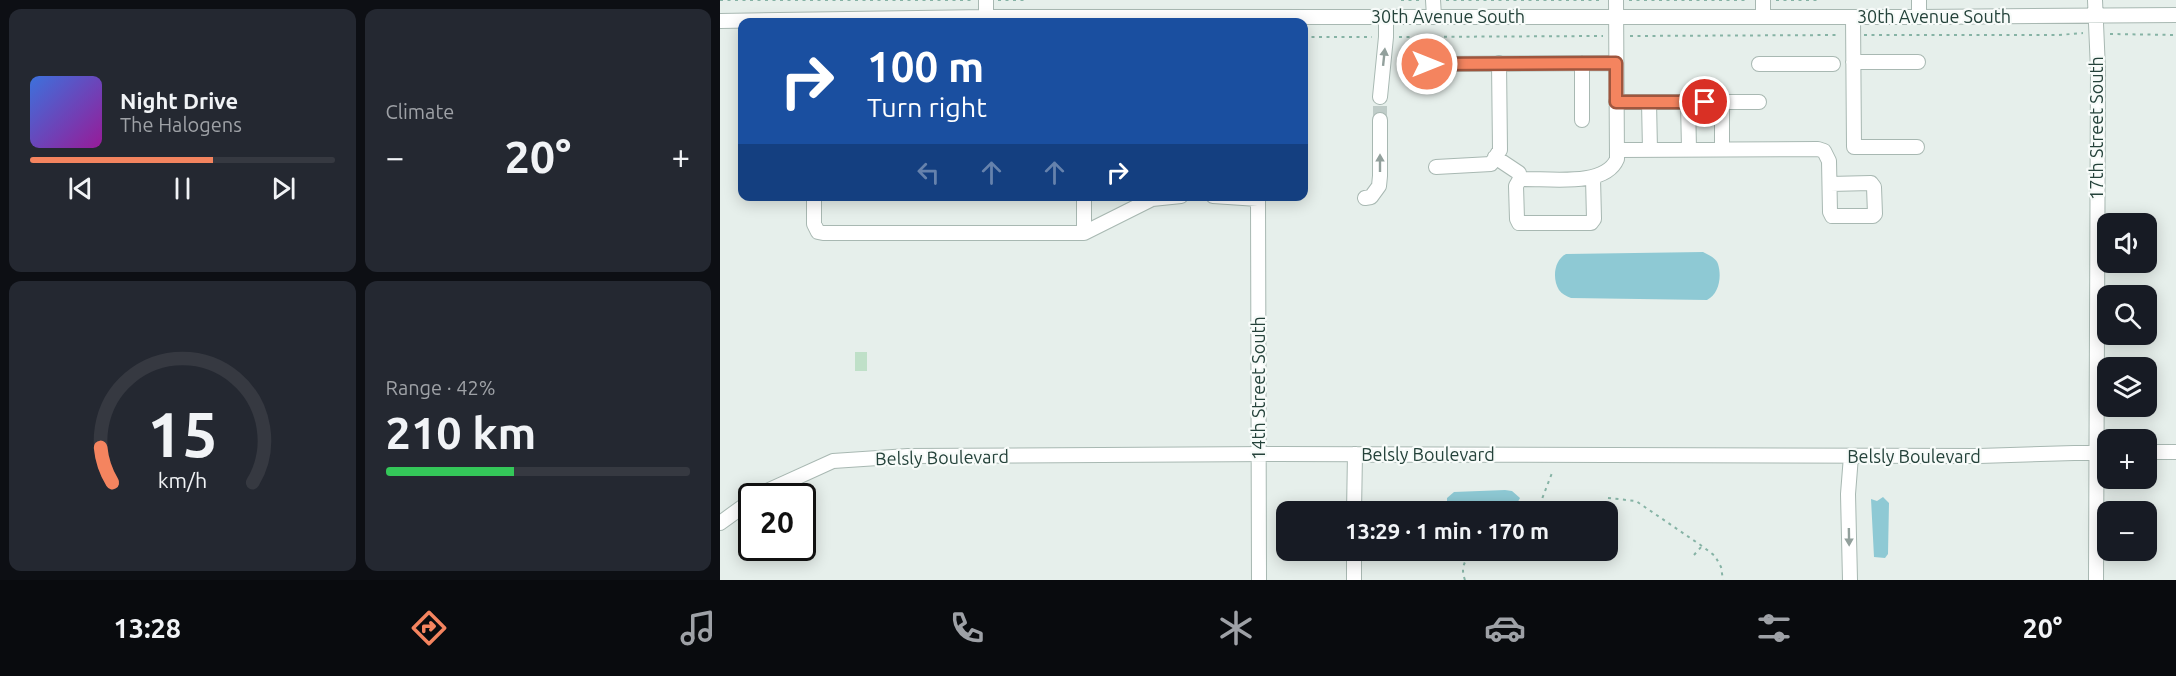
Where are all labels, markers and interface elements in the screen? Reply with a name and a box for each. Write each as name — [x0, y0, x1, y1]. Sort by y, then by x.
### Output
street label: 30th Avenue South — [1371, 6, 1525, 26]
street label: 30th Avenue South — [1857, 6, 2011, 26]
position arrow — [1395, 32, 1459, 96]
icon: right — [768, 42, 846, 120]
text: 100 m — [867, 43, 984, 90]
one-way arrow — [1379, 47, 1389, 66]
street label: 17th Street South — [2086, 56, 2106, 200]
pin — [1679, 76, 1730, 127]
icon: arrive — [1688, 85, 1721, 118]
text: Night Drive — [120, 88, 238, 113]
text: Turn right — [867, 92, 987, 122]
text: Climate — [386, 100, 454, 123]
text: The Halogens — [120, 113, 242, 136]
text: 20° — [504, 131, 571, 182]
text: − — [386, 138, 404, 175]
text: + — [671, 138, 690, 175]
one-way arrow — [1375, 153, 1385, 172]
icon: left — [912, 156, 945, 189]
icon: ahead — [975, 156, 1008, 189]
icon: ahead — [1038, 156, 1071, 189]
icon: right — [1101, 156, 1134, 189]
icon: previous — [64, 172, 97, 205]
icon: pause — [166, 172, 199, 205]
icon: next — [267, 172, 300, 205]
map controls — [2097, 213, 2157, 561]
button: sound — [2097, 213, 2157, 273]
button: search — [2097, 285, 2157, 345]
street label: 14th Street South — [1248, 316, 1268, 460]
button: layers — [2097, 357, 2157, 417]
text: Range · 42% — [386, 376, 496, 399]
text: 15 — [147, 399, 217, 469]
text: 210 km — [386, 407, 536, 458]
button: + — [2097, 429, 2157, 489]
street label: Belsly Boulevard — [1361, 444, 1495, 464]
street label: Belsly Boulevard — [875, 446, 1009, 468]
street label: Belsly Boulevard — [1847, 446, 1981, 466]
text: km/h — [157, 468, 207, 492]
speed limit sign: 20 — [738, 483, 816, 561]
button: − — [2097, 501, 2157, 561]
text: 13:29 · 1 min · 170 m — [1345, 518, 1549, 543]
one-way arrow — [1844, 527, 1854, 546]
icon: directions — [408, 607, 450, 649]
icon: music — [677, 607, 719, 649]
icon: phone — [946, 607, 988, 649]
icon: climate — [1215, 607, 1257, 649]
icon: car — [1484, 607, 1526, 649]
icon: filters — [1753, 607, 1795, 649]
text: 13:28 — [114, 613, 181, 643]
text: 20° — [2022, 613, 2062, 643]

